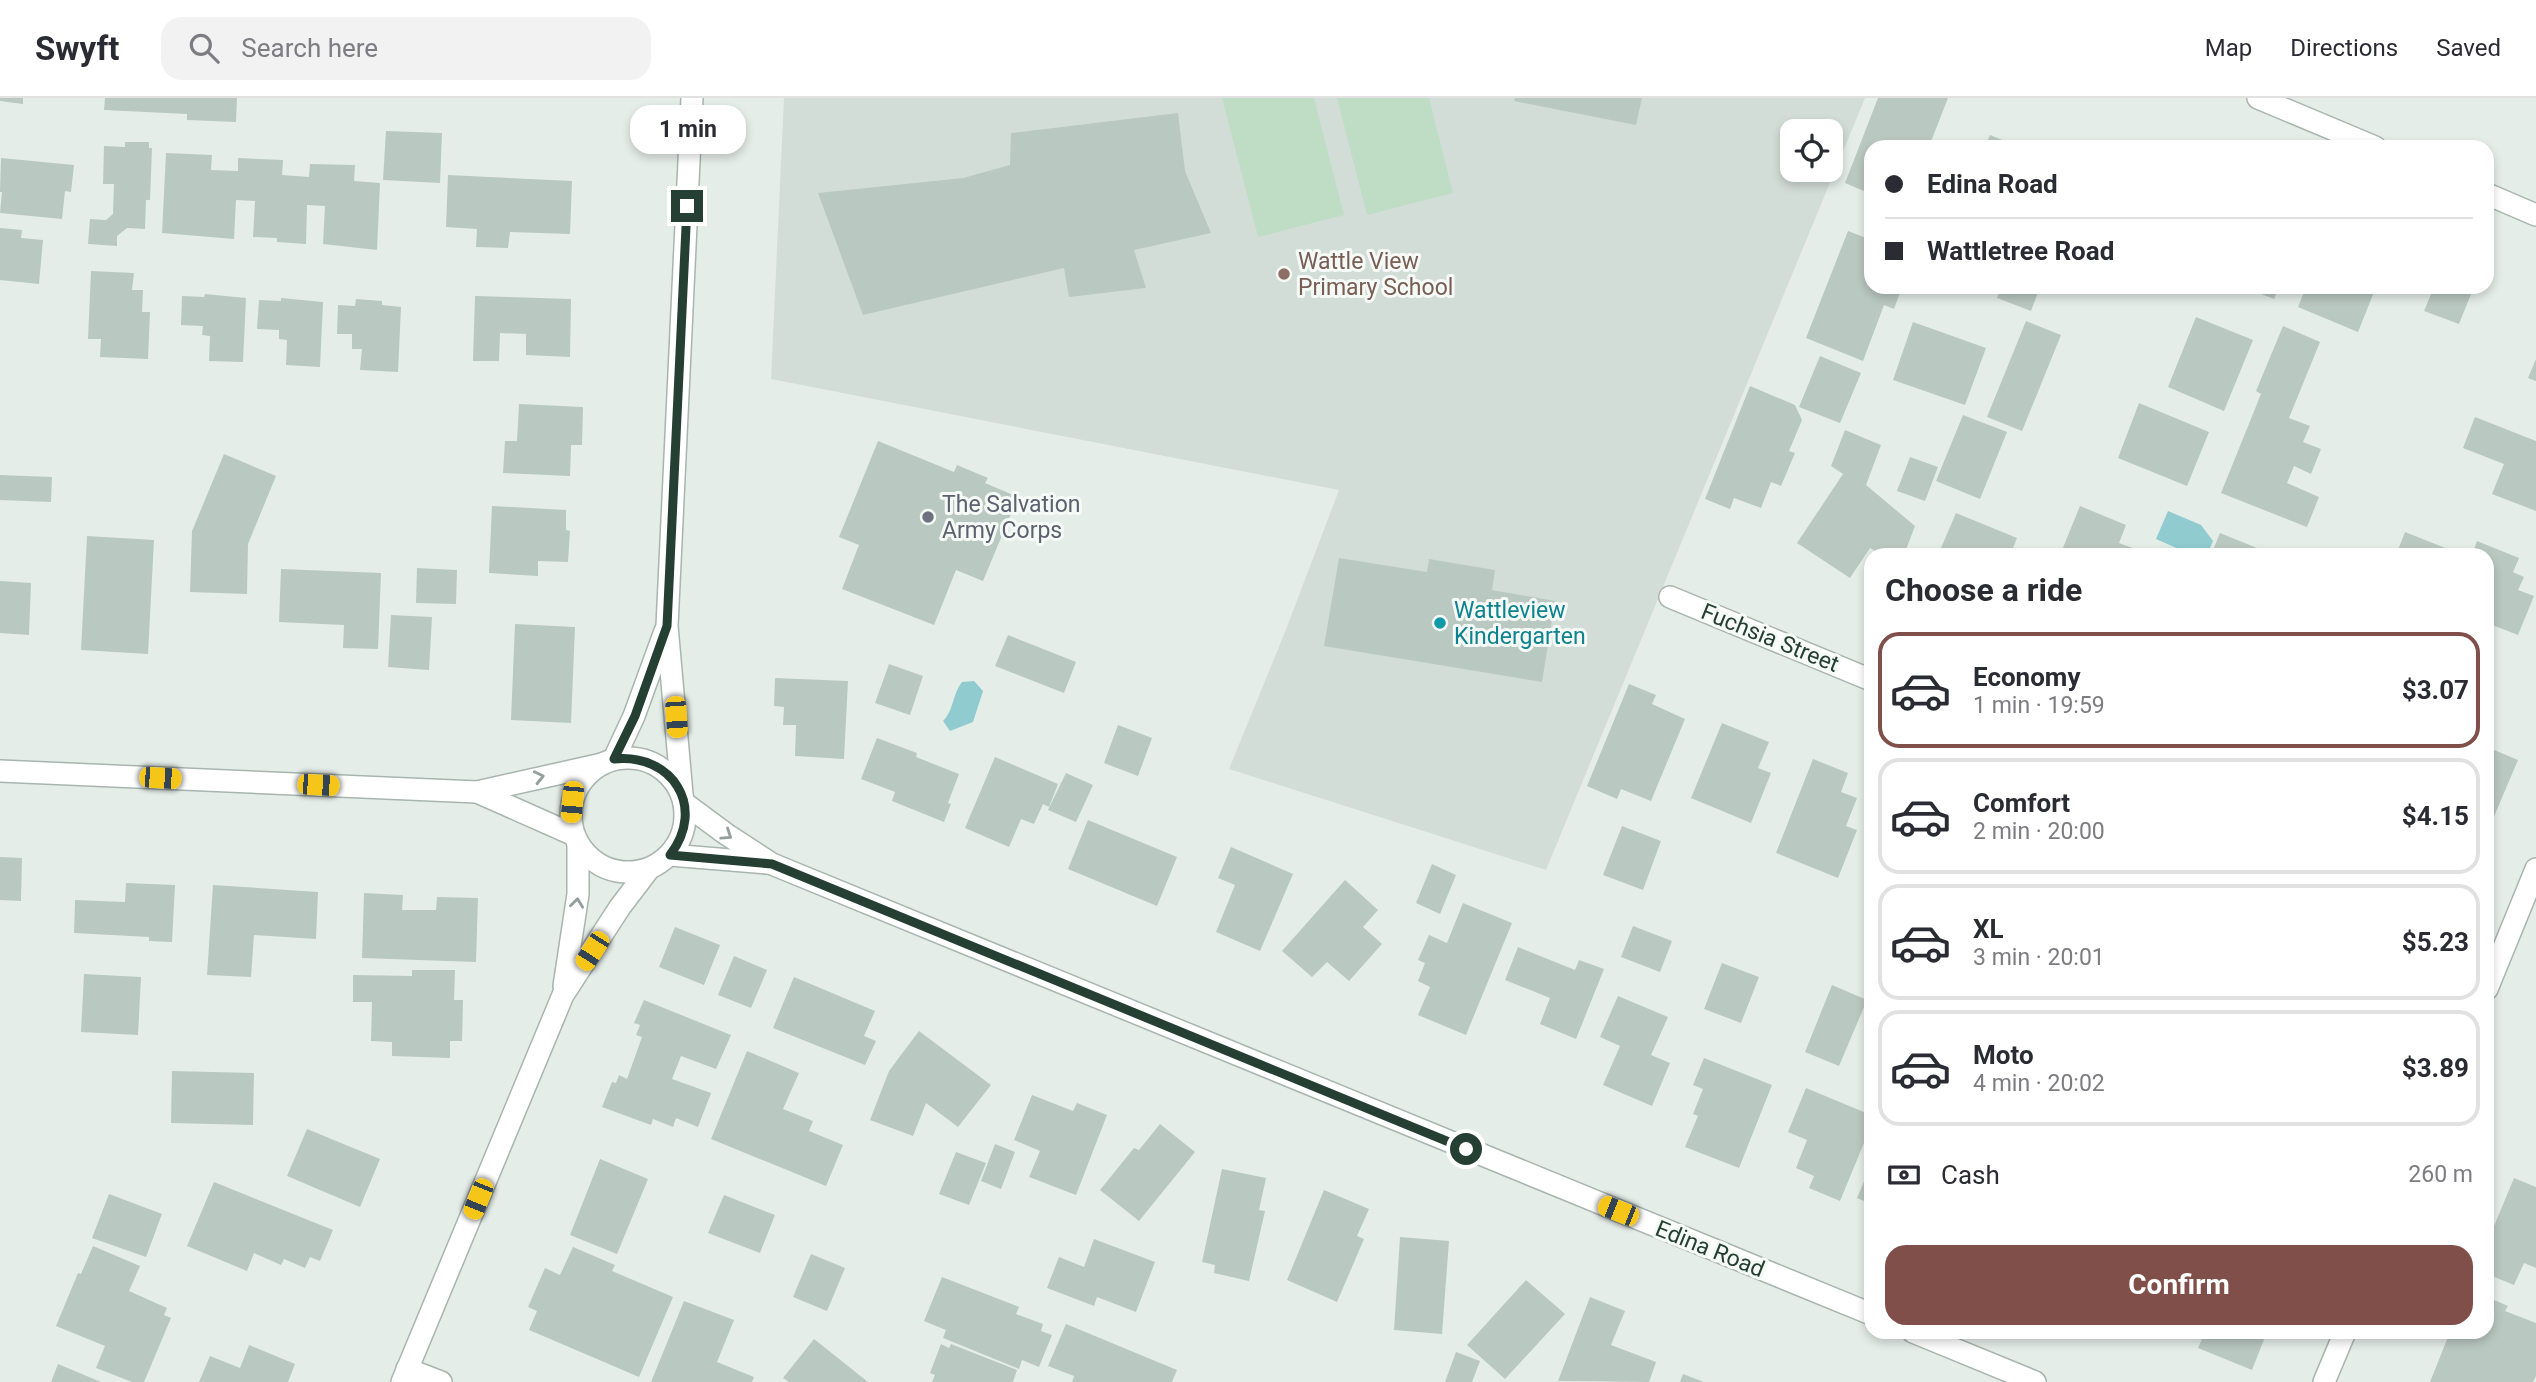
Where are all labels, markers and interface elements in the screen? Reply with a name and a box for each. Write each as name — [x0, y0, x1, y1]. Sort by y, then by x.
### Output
search box — [161, 17, 651, 80]
text: Swyft — [35, 29, 119, 68]
icon: search — [185, 29, 223, 67]
text: Search here — [241, 33, 378, 63]
text: Map — [2205, 34, 2252, 62]
text: Directions — [2290, 34, 2398, 62]
text: Saved — [2436, 34, 2501, 62]
callout: 1 min — [629, 105, 745, 154]
text: 1 min — [659, 116, 717, 143]
map controls — [1780, 119, 1843, 182]
button: locate — [1780, 119, 1843, 182]
text: Edina Road — [1927, 169, 2058, 199]
route end — [671, 190, 703, 222]
text: Wattletree Road — [1927, 236, 2114, 266]
place label: Wattle View Primary School — [1298, 248, 1453, 301]
marker: Wattle View Primary School — [1276, 266, 1292, 282]
place label: The Salvation Army Corps — [942, 491, 1080, 544]
marker: The Salvation Army Corps — [920, 509, 936, 525]
text: Choose a ride — [1885, 571, 2082, 609]
place label: Wattleview Kindergarten — [1454, 597, 1586, 650]
street label: Fuchsia Street — [1697, 598, 1843, 678]
marker: Wattleview Kindergarten — [1432, 615, 1448, 631]
icon: car — [1889, 659, 1952, 722]
text: Economy — [1973, 662, 2080, 692]
text: $3.07 — [2402, 675, 2469, 705]
text: 1 min · 19:59 — [1973, 692, 2105, 719]
car — [665, 695, 688, 739]
car — [139, 766, 182, 790]
one-way arrow — [533, 771, 545, 785]
car — [297, 773, 340, 797]
car — [560, 780, 585, 824]
icon: car — [1889, 785, 1952, 848]
text: Comfort — [1973, 788, 2070, 818]
text: $4.15 — [2402, 801, 2469, 831]
text: 2 min · 20:00 — [1973, 818, 2105, 845]
one-way arrow — [720, 827, 733, 840]
one-way arrow — [569, 897, 584, 909]
icon: car — [1889, 911, 1952, 974]
text: XL — [1973, 914, 2004, 944]
text: $5.23 — [2402, 927, 2469, 957]
car — [572, 928, 613, 974]
text: 3 min · 20:01 — [1973, 944, 2105, 971]
icon: car — [1889, 1037, 1952, 1100]
text: Moto — [1973, 1040, 2034, 1070]
text: $3.89 — [2402, 1053, 2469, 1083]
text: 4 min · 20:02 — [1973, 1070, 2105, 1097]
route start — [1450, 1133, 1482, 1165]
icon: cash — [1885, 1156, 1923, 1194]
text: Cash — [1941, 1160, 2000, 1190]
text: 260 m — [2408, 1161, 2473, 1188]
car — [461, 1176, 496, 1222]
car — [1595, 1193, 1642, 1229]
street label: Edina Road — [1652, 1215, 1768, 1283]
button: Confirm — [1885, 1245, 2473, 1325]

